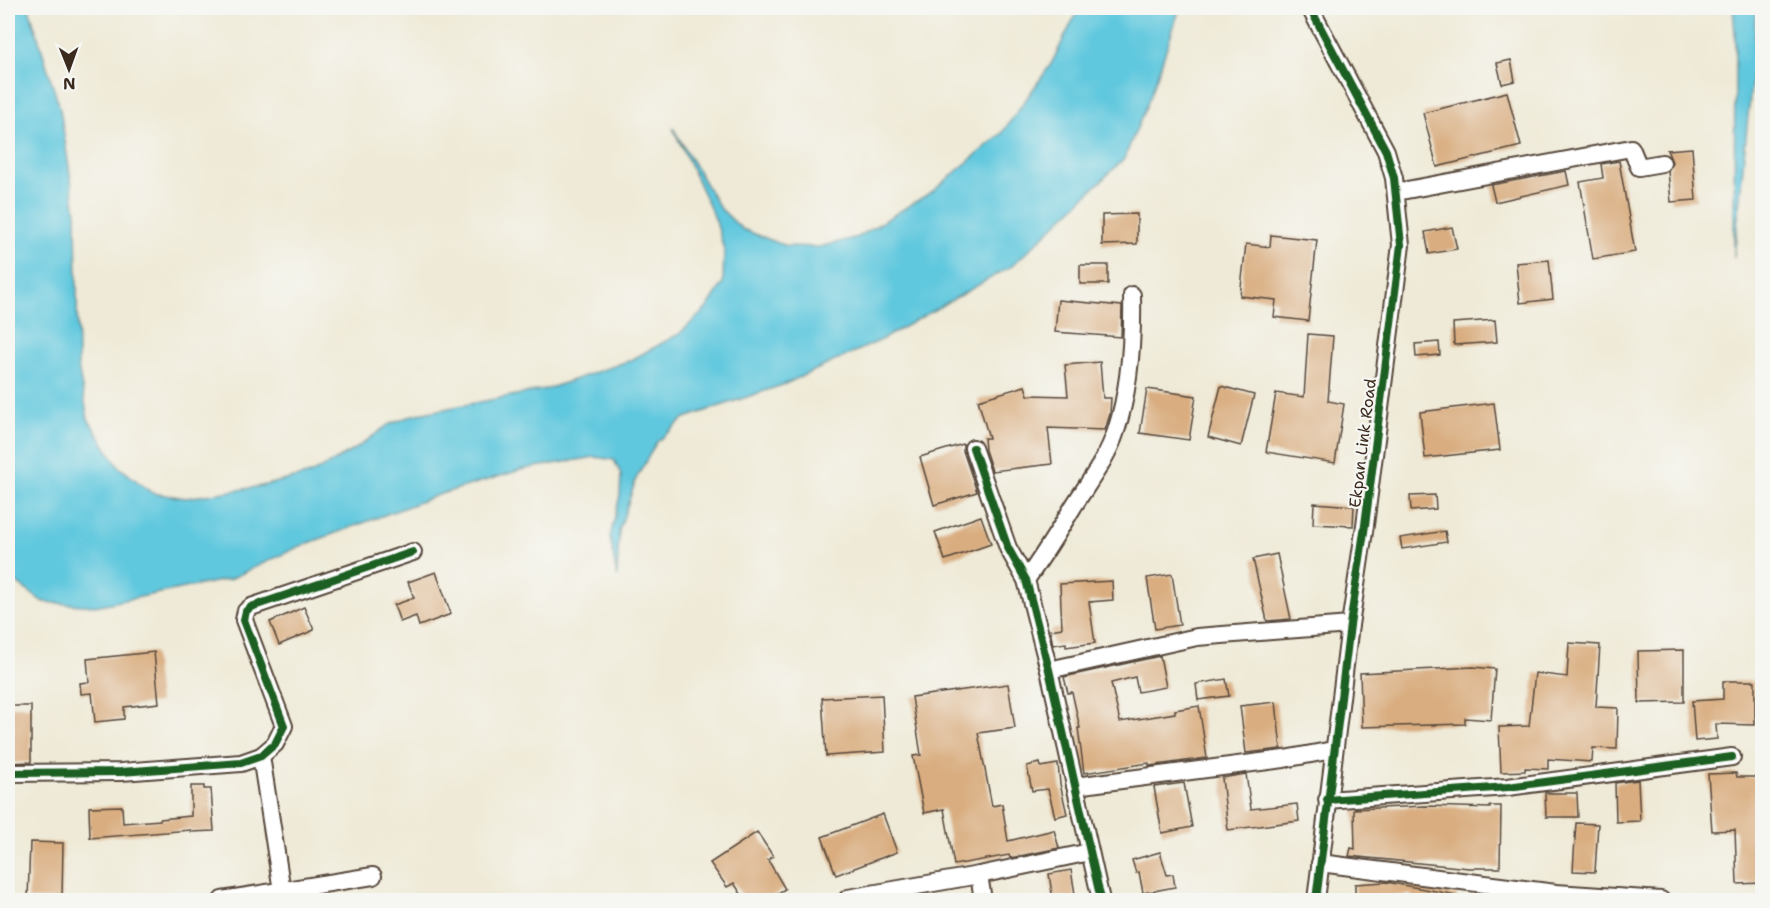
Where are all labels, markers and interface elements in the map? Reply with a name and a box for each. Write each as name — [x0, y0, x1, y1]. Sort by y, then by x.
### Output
north arrow — [39, 39, 99, 99]
text: N — [63, 73, 76, 94]
street label: Ekpan Link Road — [1344, 377, 1381, 509]

